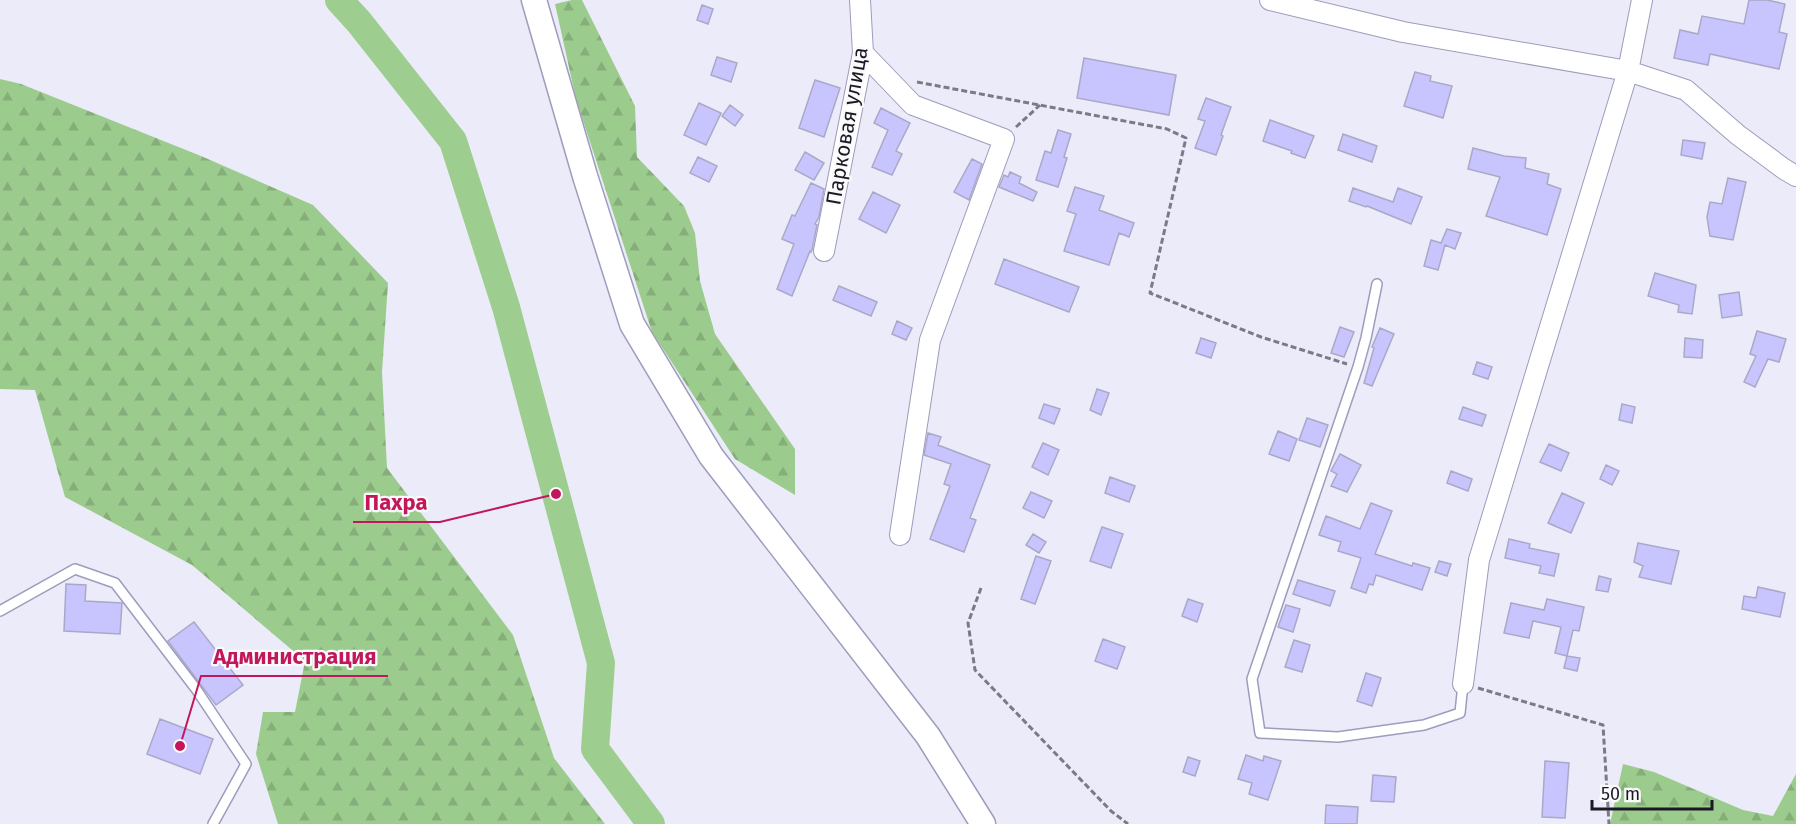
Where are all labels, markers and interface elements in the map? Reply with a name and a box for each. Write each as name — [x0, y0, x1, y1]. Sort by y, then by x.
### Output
street label: Парковая улица — [820, 45, 874, 207]
callout: Пахра — [353, 482, 440, 522]
text: Пахра — [365, 489, 427, 516]
callout: Администрация — [201, 636, 388, 676]
text: Администрация — [212, 643, 377, 670]
scale bar — [1592, 773, 1712, 811]
text: 50 m — [1601, 783, 1640, 805]

